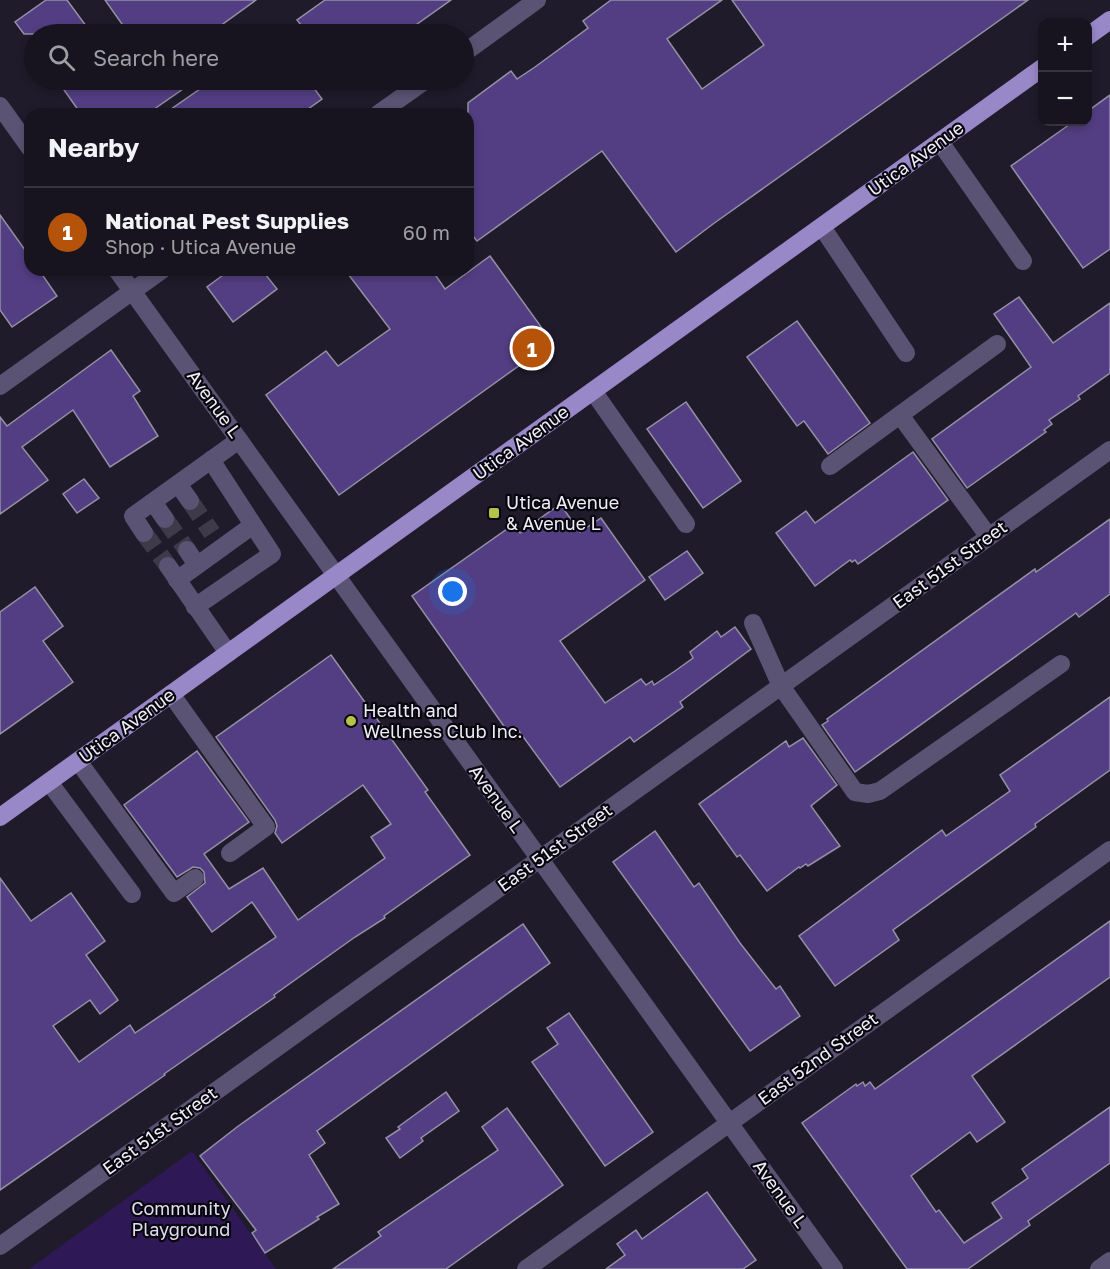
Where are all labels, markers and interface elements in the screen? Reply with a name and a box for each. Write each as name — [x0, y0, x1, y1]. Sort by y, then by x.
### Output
map controls — [1038, 18, 1092, 126]
button: + — [1038, 18, 1092, 72]
search box — [24, 24, 474, 90]
icon: search — [45, 41, 78, 74]
text: Search here — [93, 44, 219, 71]
button: − — [1038, 72, 1092, 126]
street label: Utica Avenue — [863, 116, 968, 200]
text: Nearby — [48, 132, 139, 163]
text: National Pest Supplies — [105, 207, 349, 234]
text: 1 — [62, 220, 73, 244]
text: 60 m — [403, 220, 450, 244]
text: Shop · Utica Avenue — [105, 234, 296, 258]
pin: 1 — [512, 326, 552, 370]
street label: Avenue L — [183, 365, 247, 442]
street label: Utica Avenue — [468, 400, 573, 484]
place label: Utica Avenue & Avenue L — [506, 491, 619, 534]
marker: Utica Avenue & Avenue L — [487, 506, 501, 520]
street label: East 51st Street — [888, 515, 1011, 613]
your location — [438, 577, 467, 606]
street label: Utica Avenue — [74, 683, 179, 767]
place label: Health and Wellness Club Inc. — [363, 699, 523, 742]
marker: Health and Wellness Club Inc. — [344, 714, 358, 728]
street label: Avenue L — [465, 760, 529, 837]
street label: East 51st Street — [493, 798, 616, 896]
street label: East 52nd Street — [753, 1007, 882, 1109]
street label: East 51st Street — [98, 1081, 221, 1179]
street label: Avenue L — [749, 1155, 813, 1232]
park label: Community Playground — [131, 1197, 231, 1240]

